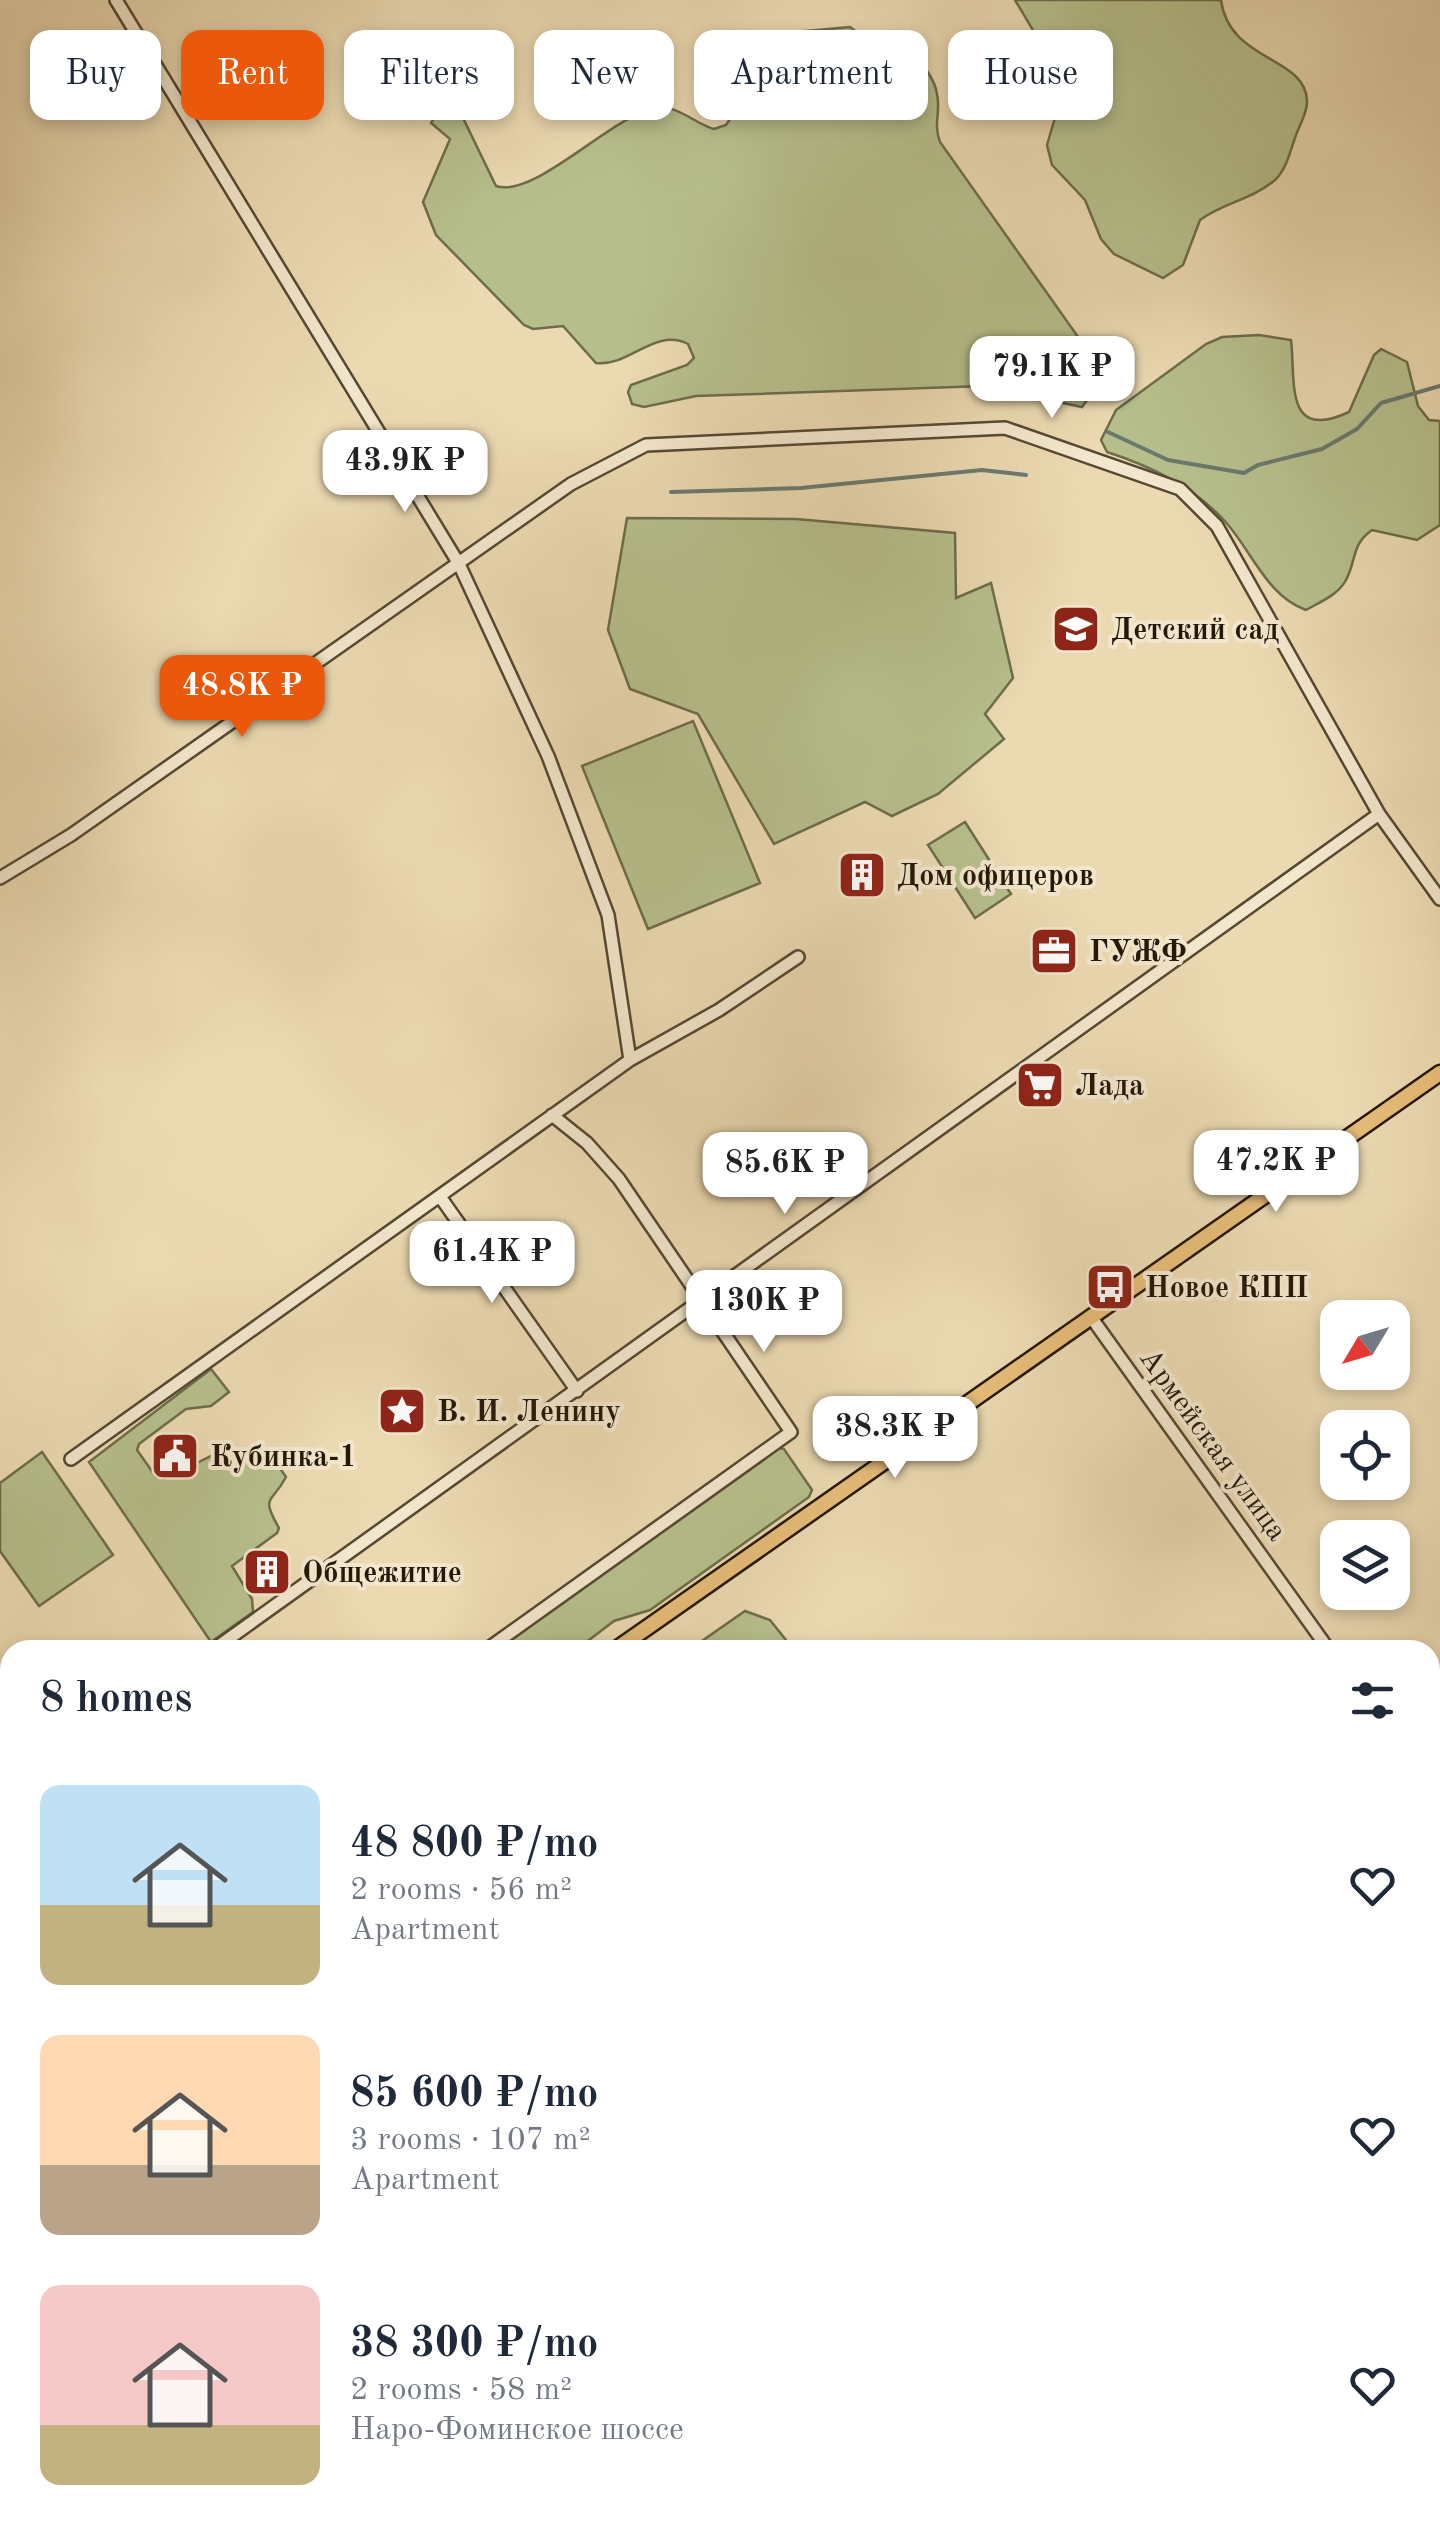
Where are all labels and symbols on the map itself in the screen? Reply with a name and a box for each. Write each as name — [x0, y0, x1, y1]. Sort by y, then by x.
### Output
pin: 79.1K ₽ — [960, 336, 1144, 421]
pin: 43.9K ₽ — [313, 430, 497, 515]
school or university icon: Детский сад — [1050, 603, 1102, 655]
place label: Детский сад — [1111, 616, 1279, 646]
pin: 48.8K ₽ — [150, 655, 334, 740]
building icon: Дом офицеров — [836, 849, 888, 901]
place label: Дом офицеров — [897, 862, 1094, 892]
office icon: ГУЖФ — [1028, 925, 1080, 977]
place label: ГУЖФ — [1089, 938, 1187, 968]
supermarket icon: Лада — [1014, 1059, 1066, 1111]
place label: Лада — [1075, 1072, 1144, 1102]
pin: 47.2K ₽ — [1184, 1130, 1368, 1215]
pin: 85.6K ₽ — [693, 1132, 877, 1217]
pin: 61.4K ₽ — [400, 1221, 584, 1306]
bus stop icon: Новое КПП — [1084, 1261, 1136, 1313]
pin: 130K ₽ — [683, 1270, 845, 1355]
place label: Новое КПП — [1145, 1274, 1308, 1304]
north arrow — [1320, 1300, 1410, 1390]
street label: Армейская улица — [1133, 1344, 1292, 1547]
place icon: В. И. Ленину — [376, 1385, 428, 1437]
pin: 38.3K ₽ — [803, 1396, 987, 1481]
place label: В. И. Ленину — [437, 1398, 621, 1428]
public building icon: Кубинка-1 — [149, 1430, 201, 1482]
place label: Кубинка-1 — [210, 1443, 357, 1473]
building icon: Общежитие — [241, 1546, 293, 1598]
place label: Общежитие — [302, 1559, 462, 1589]

